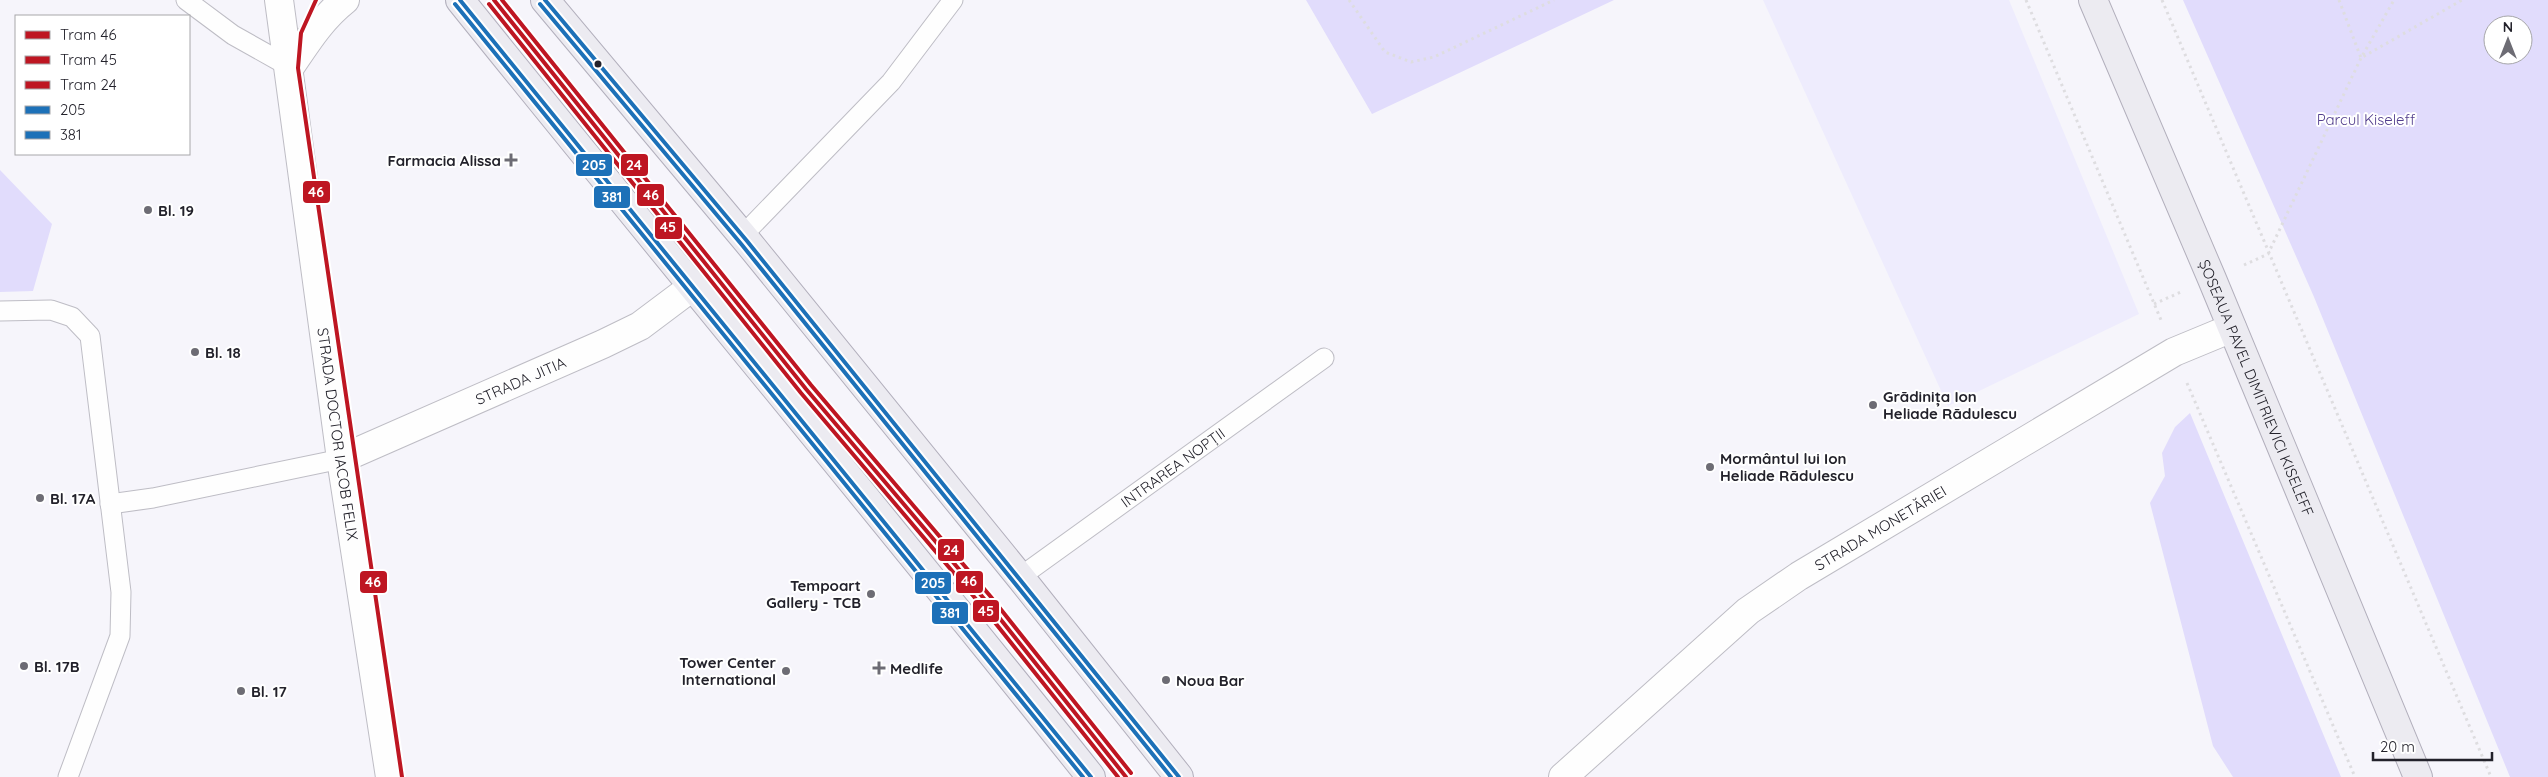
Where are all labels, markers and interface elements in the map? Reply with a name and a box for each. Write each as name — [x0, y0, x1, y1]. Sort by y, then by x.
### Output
legend — [15, 15, 190, 155]
north arrow — [2483, 15, 2533, 65]
text: N — [2503, 18, 2513, 36]
text: Tram 46 — [60, 25, 117, 44]
text: Tram 45 — [60, 50, 117, 69]
unlabelled marker — [593, 59, 603, 69]
text: Tram 24 — [60, 75, 117, 94]
text: 205 — [60, 100, 85, 119]
park label: Parcul Kiseleff — [2317, 110, 2416, 129]
text: 381 — [60, 125, 82, 144]
place label: Farmacia Alissa — [388, 151, 501, 170]
line badge: 205 — [575, 153, 613, 177]
line badge: 24 — [620, 153, 649, 177]
marker: Farmacia Alissa — [505, 154, 517, 166]
text: 205 — [582, 156, 606, 174]
text: 24 — [626, 156, 642, 174]
line badge: 46 — [302, 180, 331, 204]
text: 46 — [308, 183, 324, 201]
line badge: 46 — [636, 183, 665, 207]
line badge: 381 — [593, 185, 631, 209]
text: 46 — [643, 186, 659, 204]
text: 381 — [602, 188, 622, 206]
place label: Bl. 19 — [158, 201, 194, 220]
marker: Bl. 19 — [142, 204, 154, 216]
line badge: 45 — [654, 216, 683, 240]
text: 45 — [660, 218, 676, 236]
street label: ȘOSEAUA PAVEL DIMITRIEVICI KISELEFF — [2195, 257, 2319, 519]
street label: STRADA DOCTOR IACOB FELIX — [314, 326, 363, 542]
place label: Bl. 18 — [205, 343, 241, 362]
marker: Bl. 18 — [189, 346, 201, 358]
street label: STRADA JITIA — [472, 352, 569, 408]
place label: Grădinița Ion Heliade Rădulescu — [1883, 387, 2017, 423]
marker: Grădinița Ion Heliade Rădulescu — [1867, 399, 1879, 411]
street label: INTRAREA NOPȚII — [1117, 423, 1228, 511]
place label: Mormântul lui Ion Heliade Rădulescu — [1720, 449, 1854, 485]
marker: Mormântul lui Ion Heliade Rădulescu — [1704, 461, 1716, 473]
street label: STRADA MONETĂRIEI — [1811, 481, 1950, 574]
place label: Bl. 17A — [50, 489, 96, 508]
marker: Bl. 17A — [34, 492, 46, 504]
line badge: 24 — [937, 538, 965, 562]
text: 24 — [943, 541, 959, 559]
line badge: 46 — [359, 570, 388, 594]
line badge: 46 — [955, 570, 984, 594]
line badge: 205 — [914, 571, 952, 595]
text: 46 — [961, 572, 977, 590]
text: 46 — [365, 573, 381, 591]
text: 205 — [921, 574, 945, 592]
place label: Tempoart Gallery - TCB — [766, 576, 861, 612]
marker: Tempoart Gallery - TCB — [865, 588, 877, 600]
line badge: 45 — [972, 599, 1000, 623]
line badge: 381 — [931, 601, 969, 625]
text: 45 — [978, 602, 994, 620]
text: 381 — [940, 604, 960, 622]
place label: Tower Center International — [679, 653, 776, 689]
place label: Bl. 17B — [34, 657, 80, 676]
place label: Medlife — [890, 659, 943, 678]
marker: Bl. 17B — [18, 660, 30, 672]
marker: Medlife — [872, 661, 886, 675]
marker: Tower Center International — [780, 665, 792, 677]
place label: Noua Bar — [1176, 671, 1245, 690]
marker: Noua Bar — [1160, 674, 1172, 686]
place label: Bl. 17 — [251, 682, 287, 701]
marker: Bl. 17 — [235, 685, 247, 697]
scale bar — [2373, 730, 2492, 762]
text: 20 m — [2380, 737, 2415, 756]

